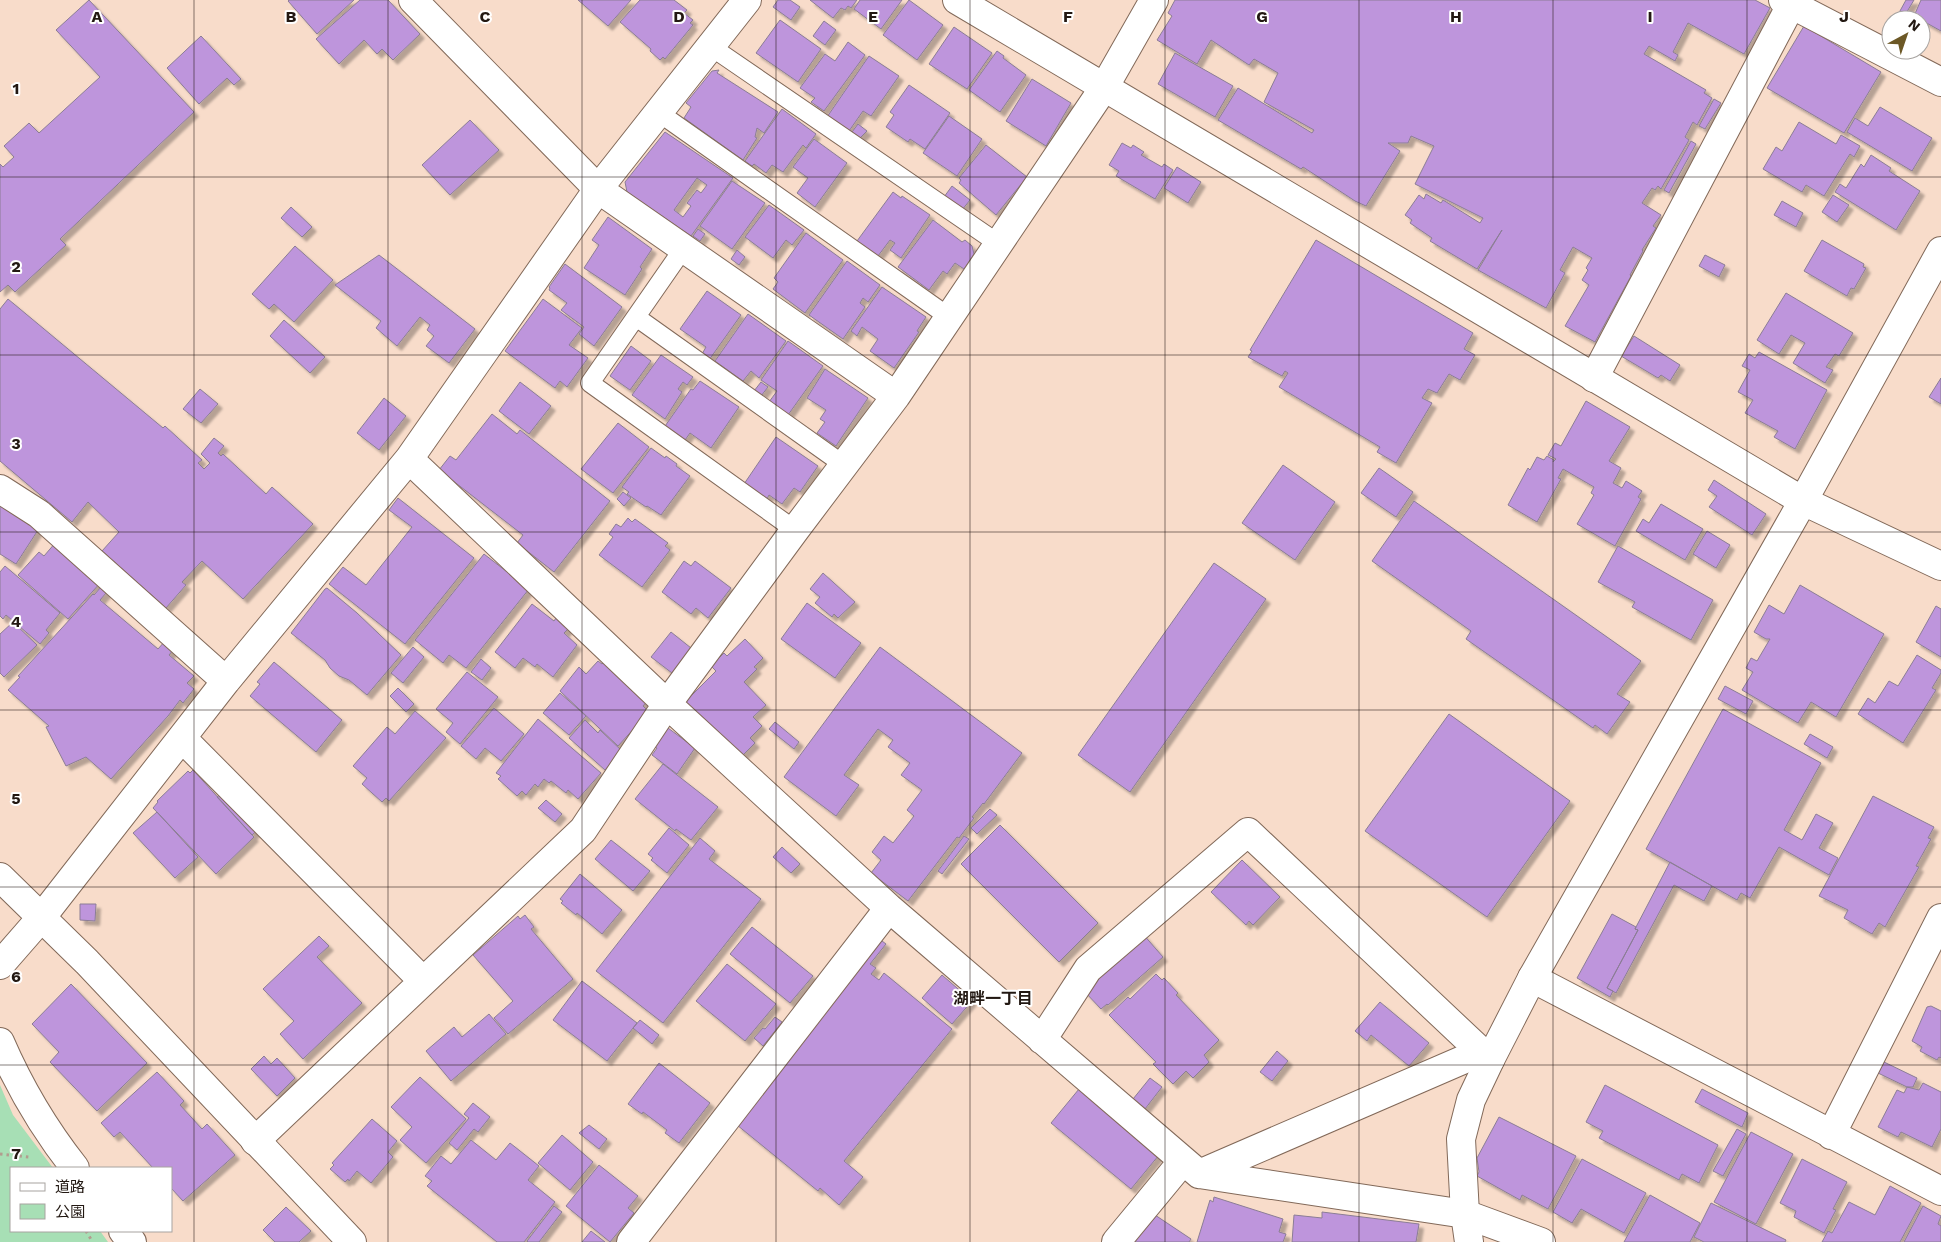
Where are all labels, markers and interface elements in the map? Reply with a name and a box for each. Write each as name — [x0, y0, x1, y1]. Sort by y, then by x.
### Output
text: A — [92, 7, 103, 26]
text: B — [286, 7, 297, 26]
text: C — [480, 7, 491, 26]
text: D — [673, 7, 685, 26]
text: E — [868, 7, 878, 26]
text: F — [1063, 7, 1073, 26]
text: G — [1256, 7, 1268, 26]
text: H — [1450, 7, 1462, 26]
text: I — [1647, 7, 1653, 26]
text: J — [1839, 7, 1849, 26]
north arrow — [1881, 10, 1931, 60]
text: N — [1905, 16, 1923, 35]
text: 1 — [13, 79, 19, 98]
text: 2 — [11, 257, 21, 276]
text: 3 — [11, 434, 21, 453]
text: 4 — [11, 612, 21, 631]
text: 5 — [11, 789, 21, 808]
text: 6 — [11, 967, 21, 986]
district label: 湖畔一丁目 — [953, 989, 1033, 1008]
text: 7 — [11, 1144, 21, 1163]
legend — [10, 1167, 172, 1232]
text: 道路 — [55, 1178, 85, 1196]
text: 公園 — [55, 1203, 85, 1221]

